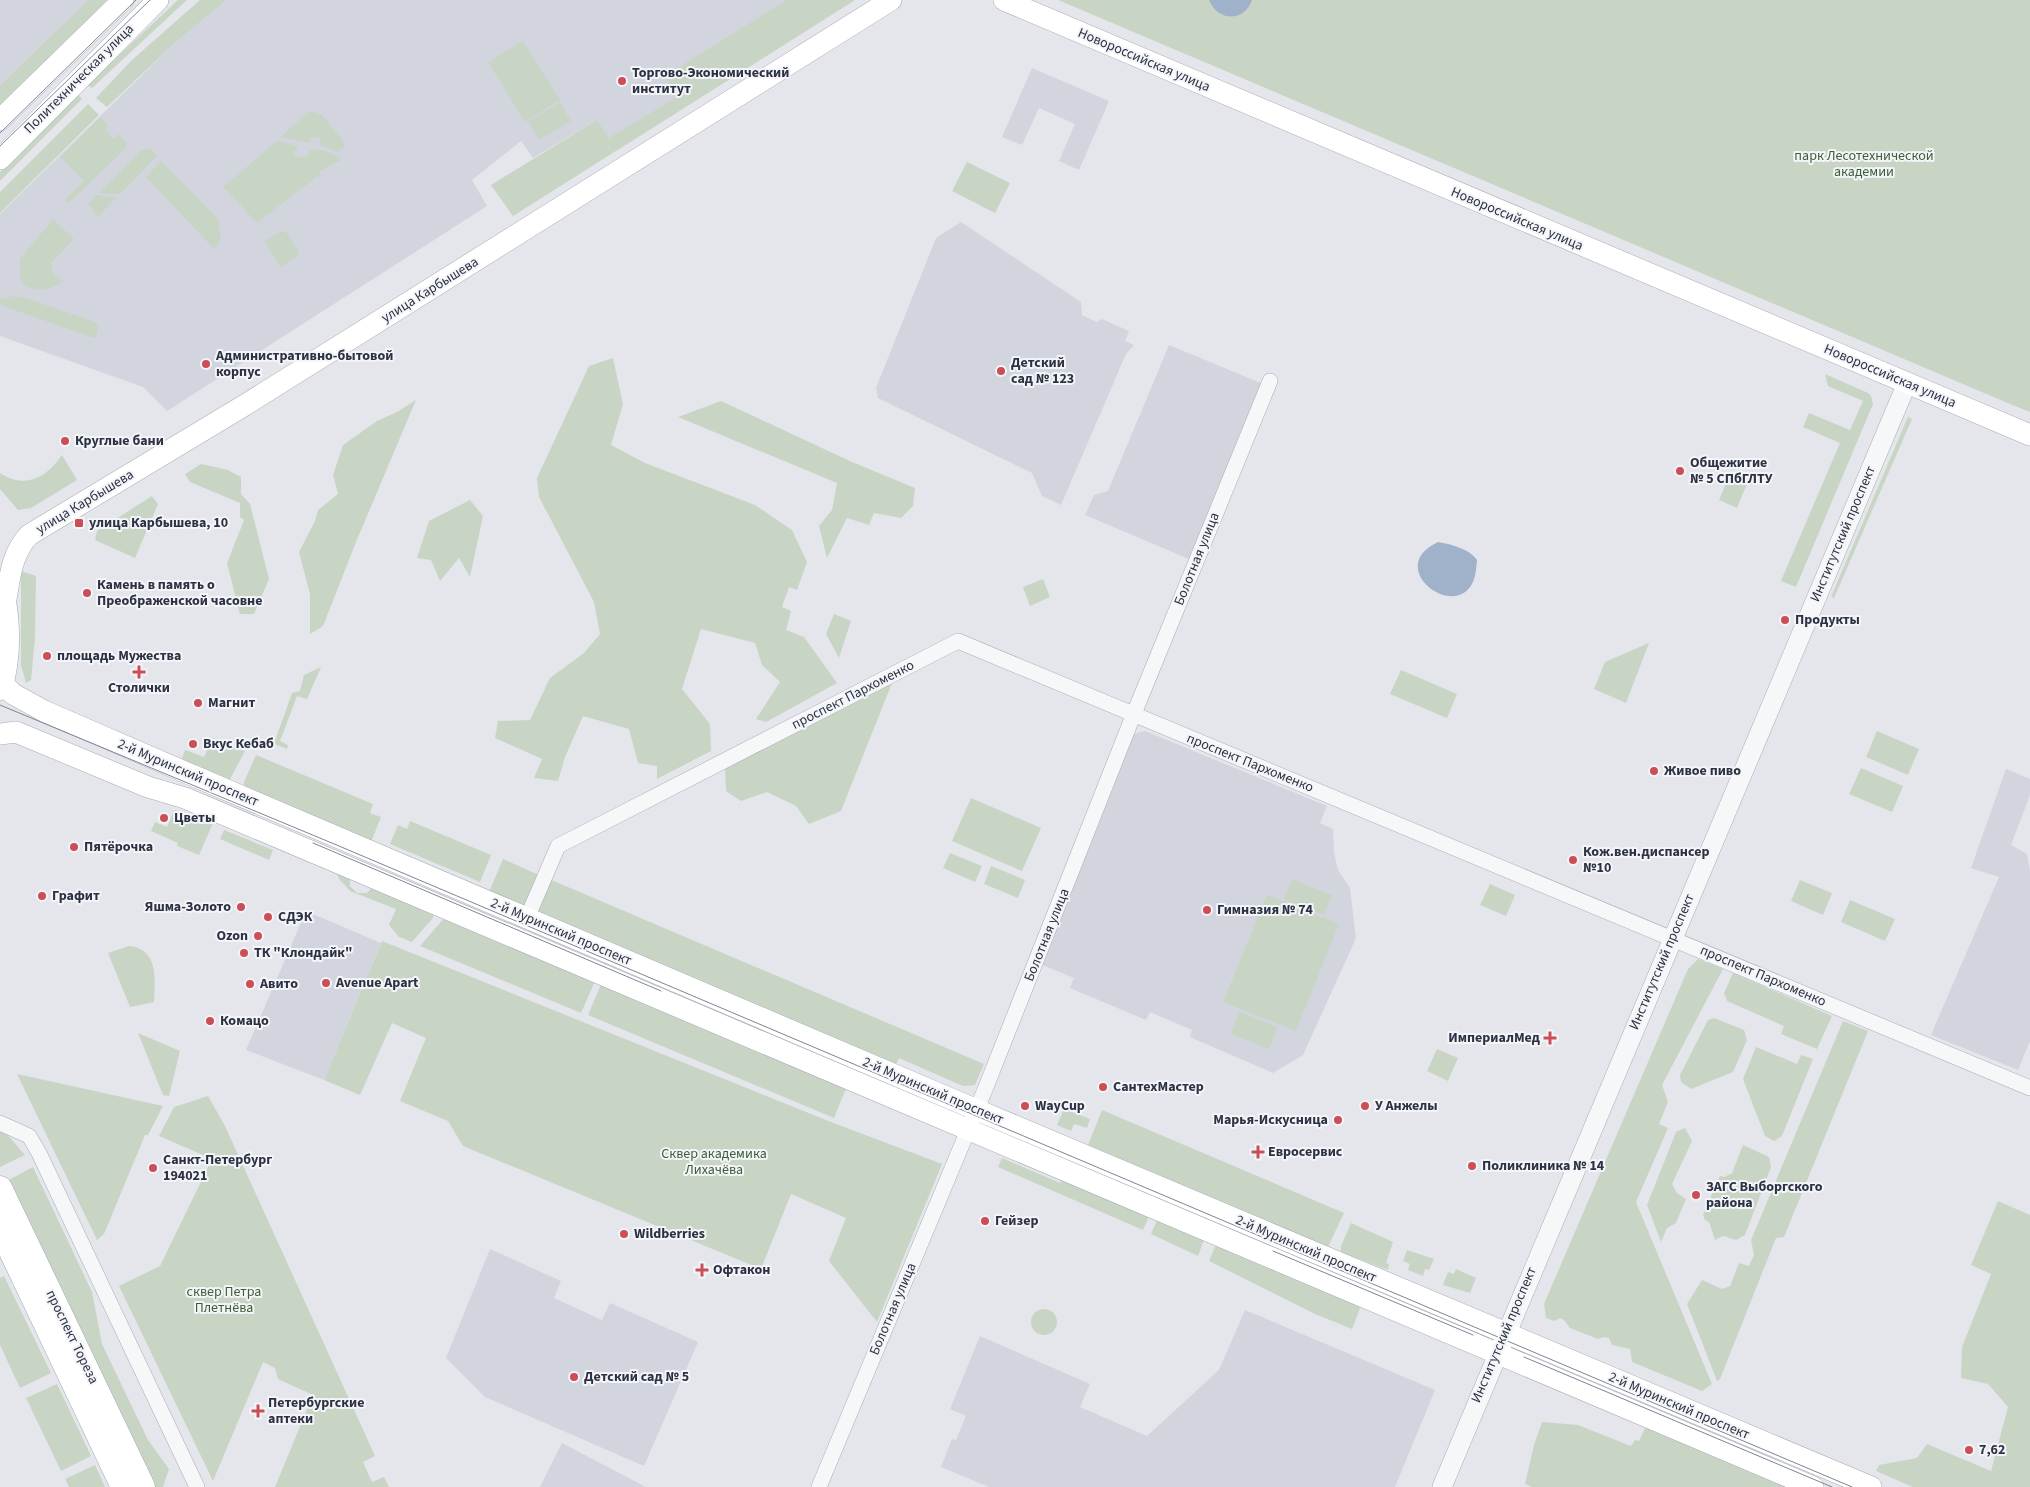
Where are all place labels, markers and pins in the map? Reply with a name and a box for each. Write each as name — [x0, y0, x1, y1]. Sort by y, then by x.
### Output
place label: Торгово-Экономический институт — [632, 63, 789, 99]
marker: Торгово-Экономический институт — [616, 75, 628, 87]
place label: Административно-бытовой корпус — [215, 346, 393, 382]
place label: Детский сад № 123 — [1011, 353, 1074, 389]
marker: Административно-бытовой корпус — [200, 358, 212, 370]
marker: Детский сад № 123 — [995, 365, 1007, 377]
place label: Круглые бани — [75, 431, 164, 451]
marker: Круглые бани — [59, 435, 71, 447]
place label: Общежитие № 5 СПбГЛТУ — [1690, 453, 1773, 489]
marker: Общежитие № 5 СПбГЛТУ — [1674, 465, 1686, 477]
place label: улица Карбышева, 10 — [89, 513, 228, 533]
marker: улица Карбышева, 10 — [73, 517, 85, 529]
place label: Камень в память о Преображенской часовне — [97, 575, 263, 611]
marker: Камень в память о Преображенской часовне — [81, 587, 93, 599]
place label: Продукты — [1795, 610, 1860, 630]
marker: Продукты — [1779, 614, 1791, 626]
place label: площадь Мужества — [57, 646, 181, 666]
marker: площадь Мужества — [41, 650, 53, 662]
marker: Столички — [133, 666, 145, 678]
place label: Столички — [108, 678, 170, 698]
place label: Магнит — [208, 693, 255, 713]
marker: Магнит — [192, 697, 204, 709]
place label: Вкус Кебаб — [203, 734, 274, 754]
marker: Вкус Кебаб — [187, 738, 199, 750]
place label: Живое пиво — [1664, 761, 1741, 781]
marker: Живое пиво — [1648, 765, 1660, 777]
place label: Цветы — [174, 808, 215, 828]
marker: Цветы — [158, 812, 170, 824]
place label: Пятёрочка — [84, 837, 153, 857]
marker: Пятёрочка — [68, 841, 80, 853]
place label: Кож.вен.диспансер №10 — [1583, 842, 1709, 878]
marker: Кож.вен.диспансер №10 — [1567, 854, 1579, 866]
place label: Графит — [52, 886, 100, 906]
marker: Графит — [36, 890, 48, 902]
place label: Яшма-Золото — [145, 897, 231, 917]
place label: Гимназия № 74 — [1217, 900, 1314, 920]
marker: Яшма-Золото — [235, 901, 247, 913]
marker: Гимназия № 74 — [1201, 904, 1213, 916]
place label: СДЭК — [278, 907, 313, 927]
marker: СДЭК — [262, 911, 274, 923]
place label: Ozon — [217, 926, 248, 946]
marker: Ozon — [252, 930, 264, 942]
place label: ТК "Клондайк" — [254, 943, 353, 963]
marker: ТК "Клондайк" — [238, 947, 250, 959]
place label: Avenue Apart — [335, 973, 419, 993]
place label: Авито — [259, 974, 298, 994]
marker: Avenue Apart — [320, 977, 332, 989]
marker: Авито — [244, 978, 256, 990]
place label: Комацо — [220, 1011, 269, 1031]
marker: Комацо — [204, 1015, 216, 1027]
place label: ИмпериалМед — [1448, 1028, 1541, 1048]
marker: ИмпериалМед — [1544, 1032, 1556, 1044]
place label: СантехМастер — [1113, 1077, 1204, 1097]
marker: СантехМастер — [1097, 1081, 1109, 1093]
place label: WayCup — [1035, 1096, 1085, 1116]
place label: У Анжелы — [1375, 1096, 1438, 1116]
marker: WayCup — [1019, 1100, 1031, 1112]
marker: У Анжелы — [1359, 1100, 1371, 1112]
place label: Марья-Искусница — [1213, 1110, 1328, 1130]
marker: Марья-Искусница — [1332, 1114, 1344, 1126]
place label: Евросервис — [1268, 1142, 1343, 1162]
marker: Евросервис — [1252, 1146, 1264, 1158]
place label: Санкт-Петербург 194021 — [163, 1150, 272, 1186]
place label: Поликлиника № 14 — [1482, 1156, 1605, 1176]
marker: Поликлиника № 14 — [1466, 1160, 1478, 1172]
marker: Санкт-Петербург 194021 — [147, 1162, 159, 1174]
place label: ЗАГС Выборгского района — [1706, 1177, 1823, 1213]
marker: ЗАГС Выборгского района — [1690, 1189, 1702, 1201]
place label: Гейзер — [995, 1211, 1038, 1231]
marker: Гейзер — [979, 1215, 991, 1227]
place label: Wildberries — [634, 1224, 705, 1244]
marker: Wildberries — [618, 1228, 630, 1240]
place label: Офтакон — [713, 1260, 770, 1280]
marker: Офтакон — [695, 1263, 709, 1277]
place label: Детский сад № 5 — [584, 1367, 689, 1387]
marker: Детский сад № 5 — [568, 1371, 580, 1383]
place label: Петербургские аптеки — [268, 1393, 364, 1429]
marker: Петербургские аптеки — [252, 1405, 264, 1417]
place label: 7,62 — [1979, 1440, 2005, 1460]
marker: 7,62 — [1963, 1444, 1975, 1456]

